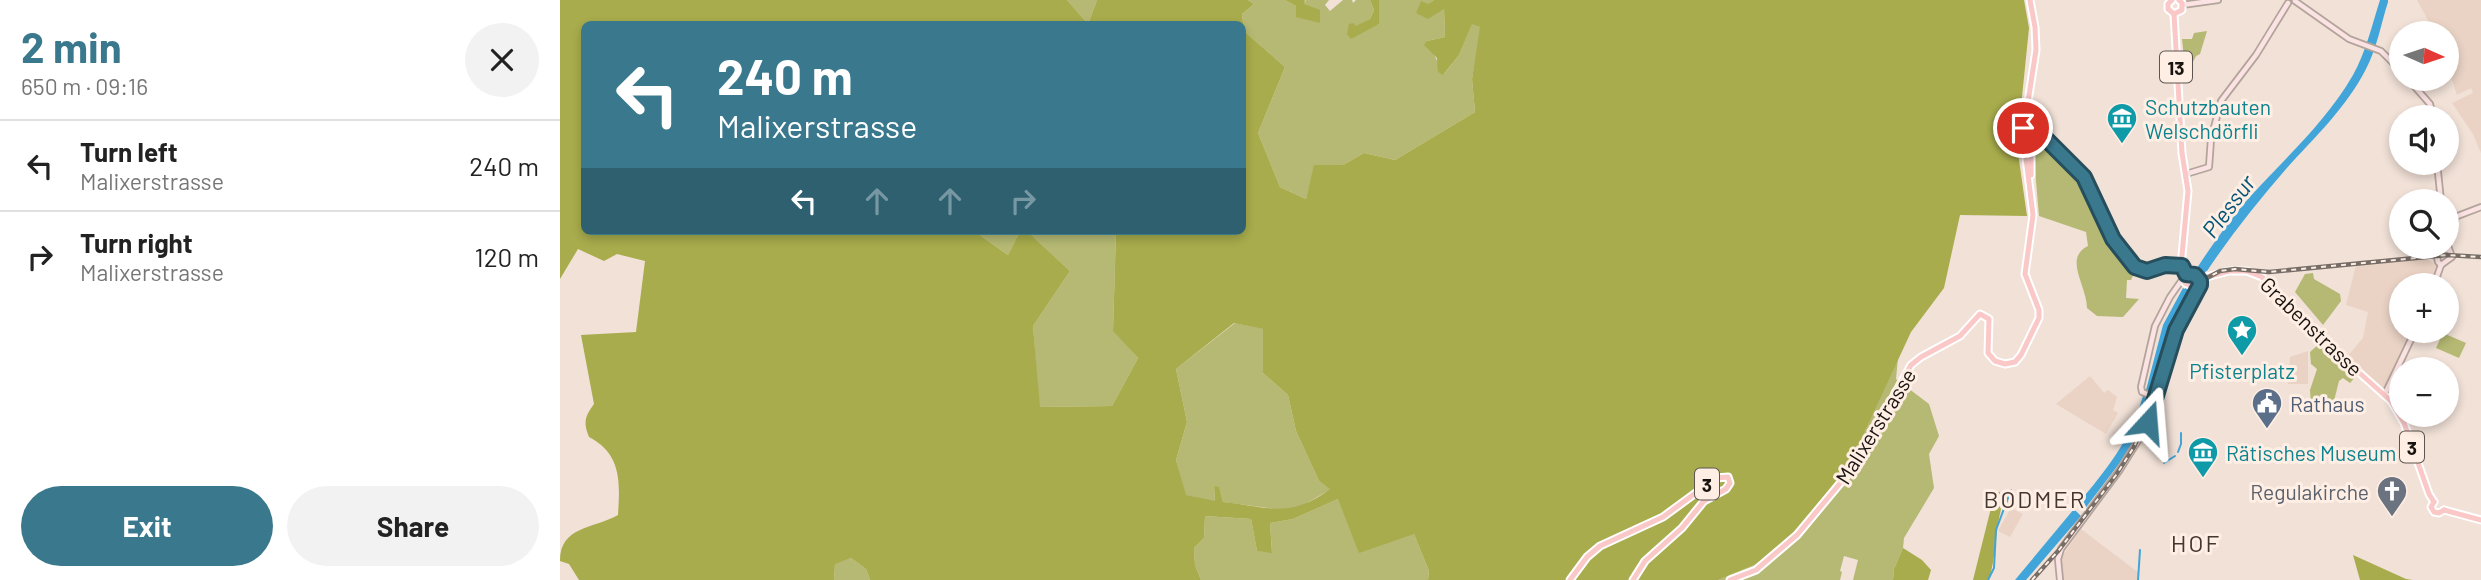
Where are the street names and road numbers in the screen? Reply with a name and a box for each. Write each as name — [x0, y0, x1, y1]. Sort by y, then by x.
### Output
road number: 13 — [2160, 52, 2192, 82]
street label: Grabenstrasse — [2256, 271, 2368, 381]
street label: Malixerstrasse — [1830, 364, 1920, 488]
road number: 3 — [2400, 432, 2424, 462]
road number: 3 — [1695, 468, 1719, 499]

